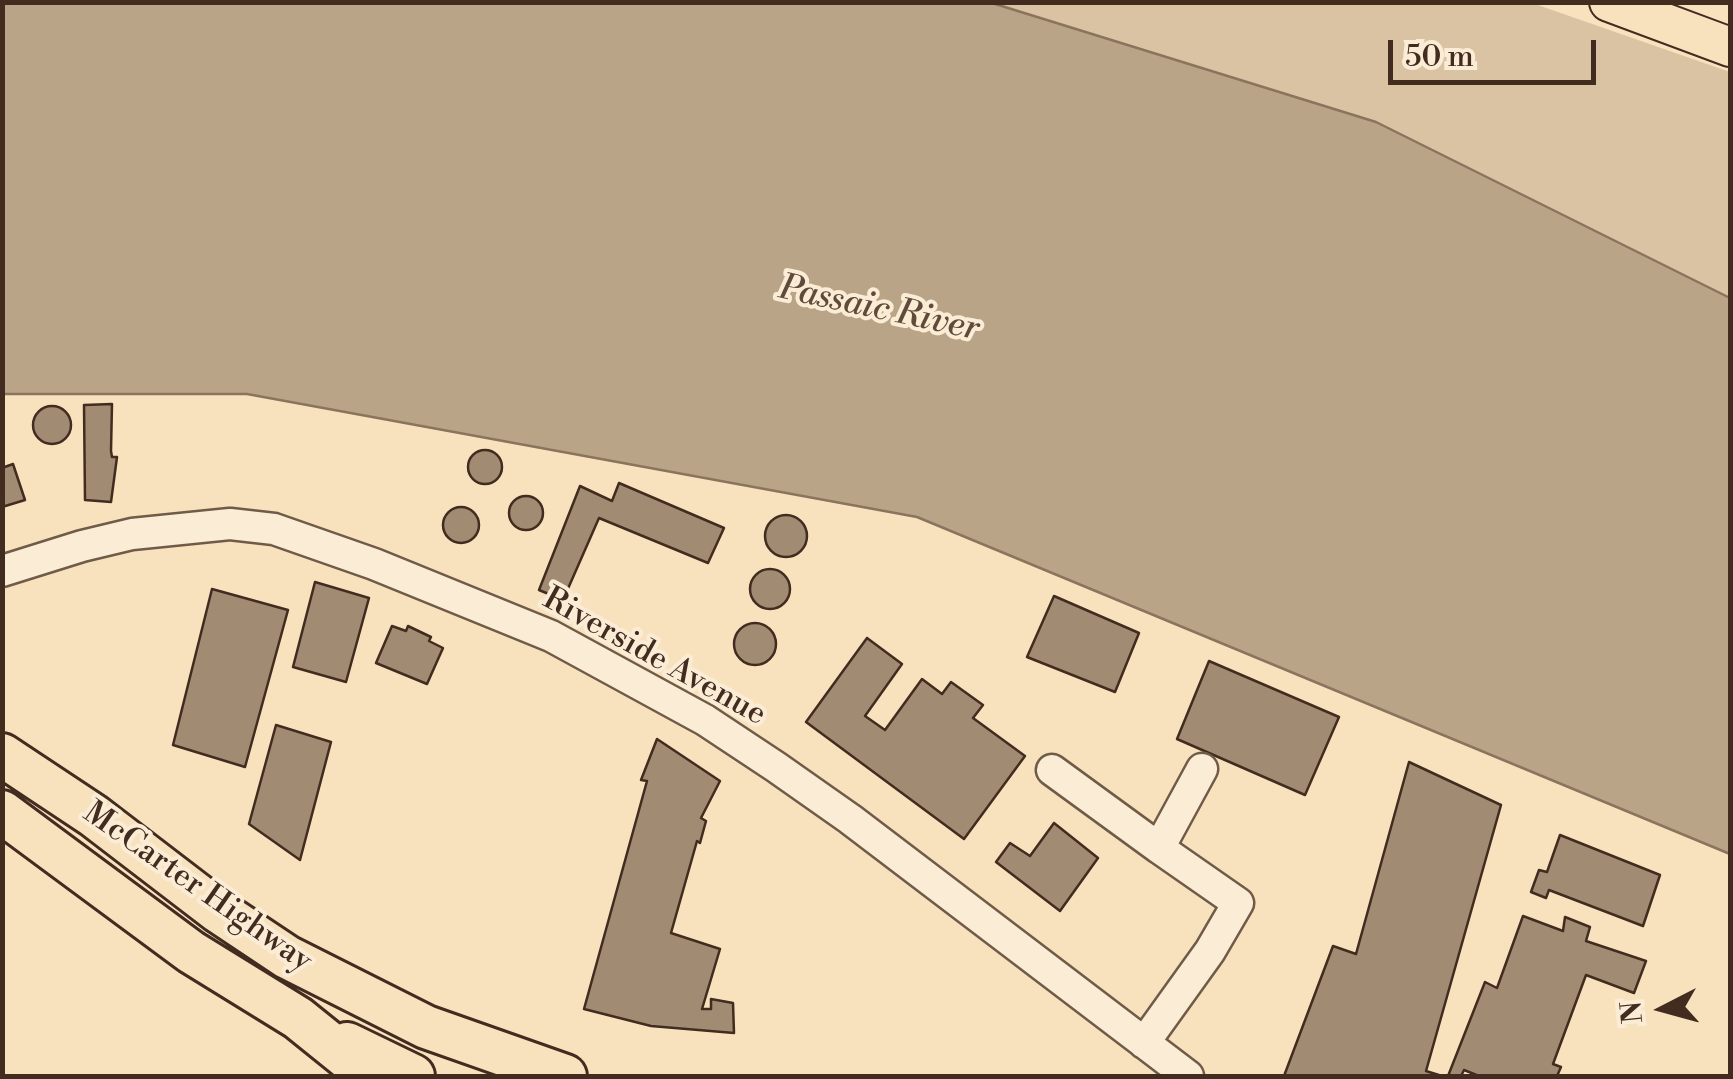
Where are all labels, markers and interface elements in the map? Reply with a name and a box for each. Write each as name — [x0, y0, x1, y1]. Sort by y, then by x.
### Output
scale bar — [1393, 20, 1600, 82]
text: 50 m — [1405, 38, 1474, 76]
water label: Passaic River — [775, 268, 983, 352]
street label: Riverside Avenue — [536, 581, 772, 735]
street label: McCarter Highway — [75, 795, 319, 981]
north arrow — [1613, 959, 1713, 1059]
text: N — [1614, 999, 1651, 1025]

